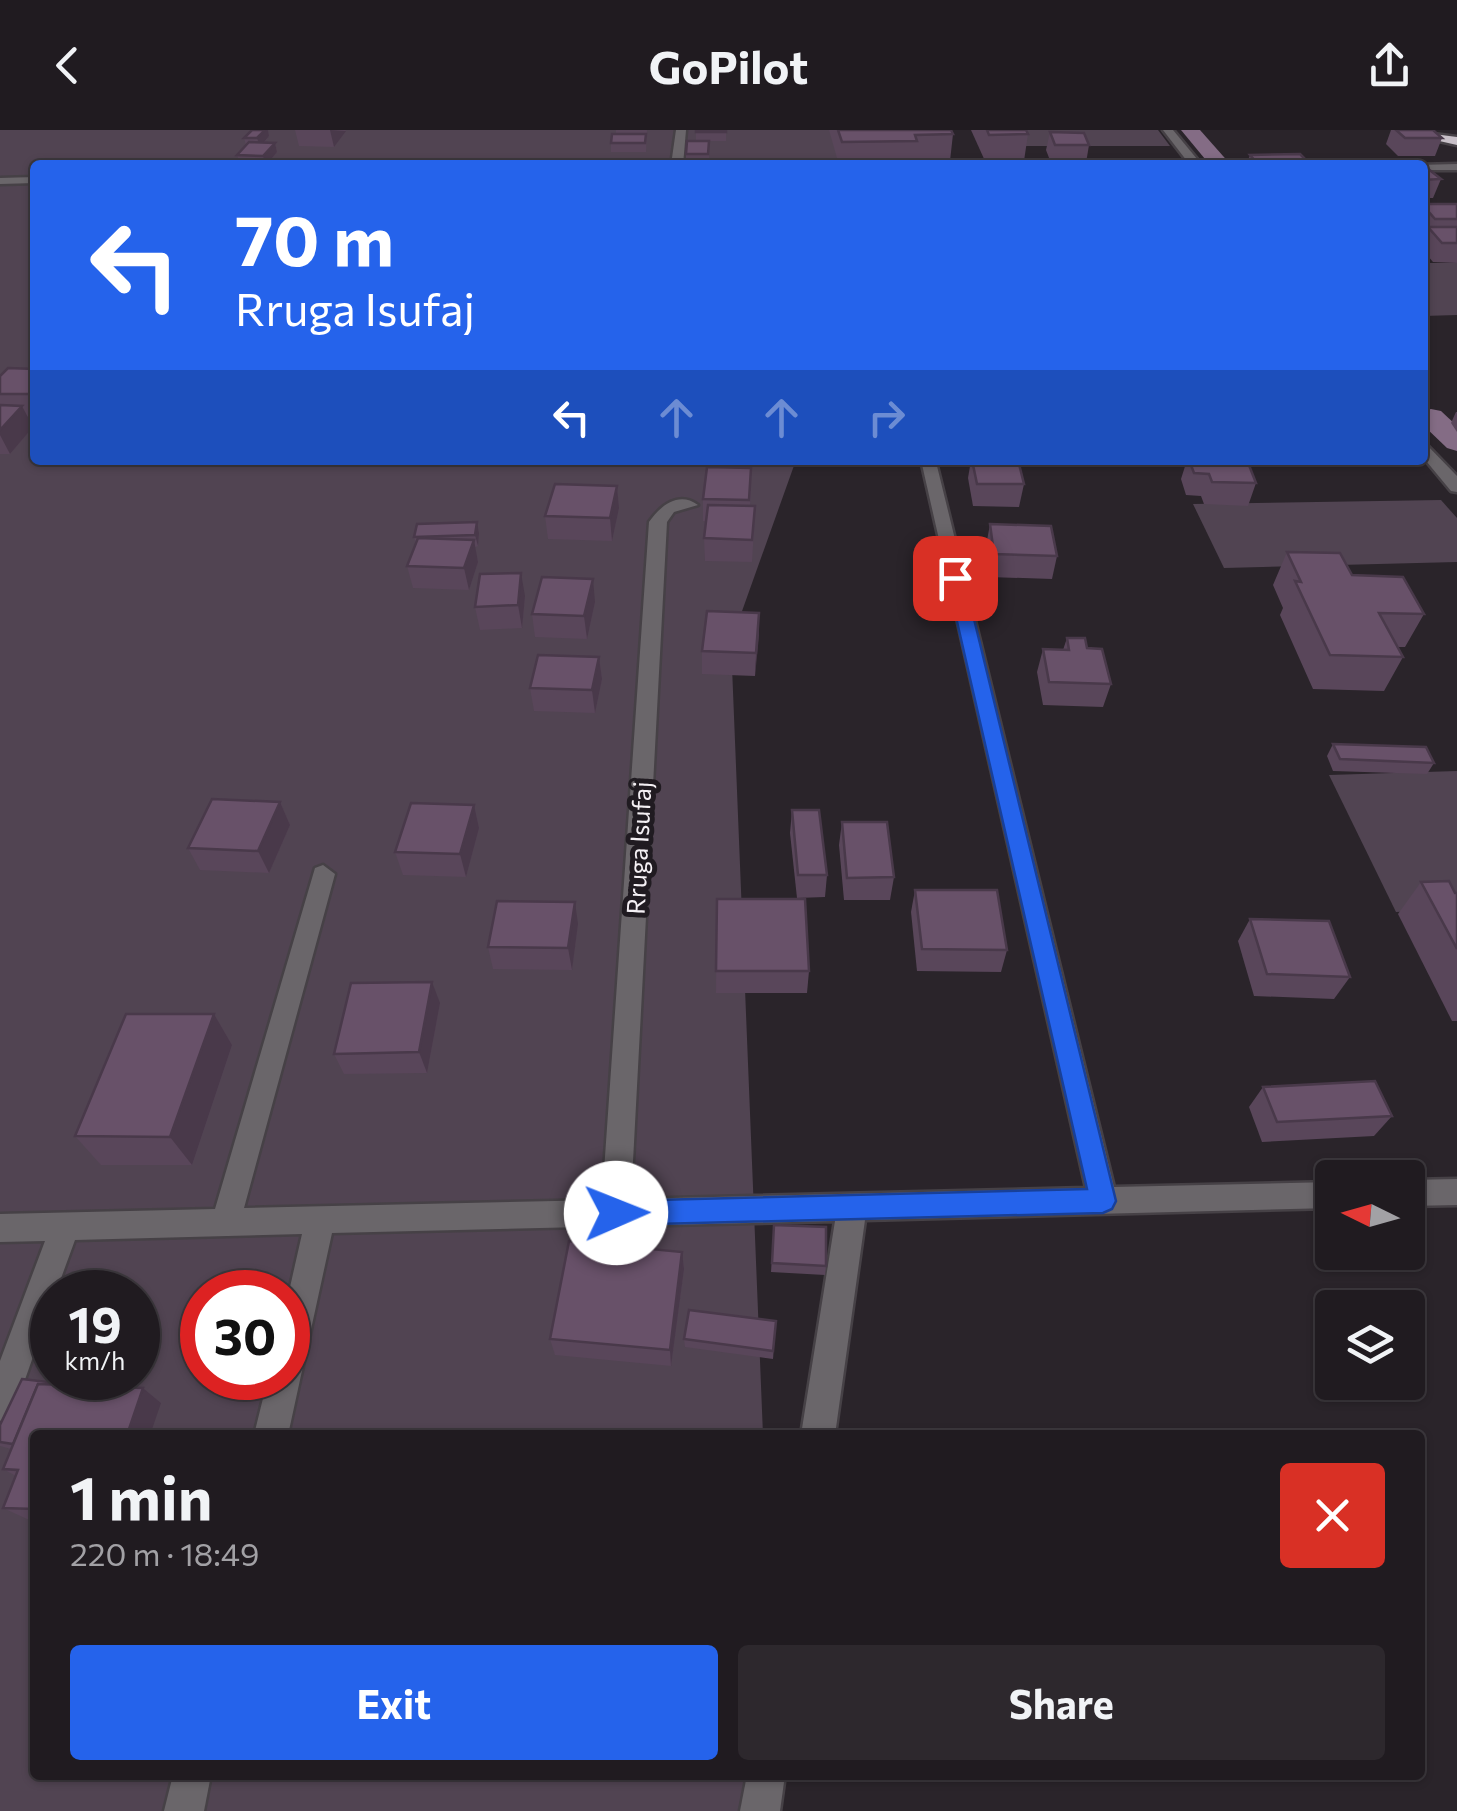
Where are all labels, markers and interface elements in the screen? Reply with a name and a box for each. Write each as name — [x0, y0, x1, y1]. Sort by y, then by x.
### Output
icon: back — [40, 38, 95, 93]
text: GoPilot — [649, 38, 808, 93]
icon: share — [1362, 38, 1417, 93]
text: 70 m — [235, 195, 394, 280]
icon: left — [70, 200, 200, 330]
text: Rruga Isufaj — [235, 280, 475, 335]
icon: left — [544, 390, 599, 445]
icon: ahead — [649, 390, 704, 445]
icon: ahead — [754, 390, 809, 445]
icon: right — [859, 390, 914, 445]
pin — [913, 536, 998, 621]
icon: arrive — [928, 551, 983, 606]
street label: Rruga Isufaj — [620, 781, 656, 915]
north arrow — [1315, 1160, 1425, 1270]
map controls — [1315, 1160, 1425, 1400]
position arrow — [564, 1161, 668, 1265]
speed limit sign: 30 — [180, 1270, 310, 1400]
button: layers — [1315, 1290, 1425, 1400]
text: 19 — [68, 1292, 122, 1353]
text: km/h — [65, 1345, 125, 1375]
text: 1 min — [70, 1459, 212, 1532]
button: close — [1280, 1463, 1385, 1568]
text: 220 m · 18:49 — [70, 1533, 259, 1573]
button: Exit — [70, 1645, 718, 1760]
button: Share — [738, 1645, 1385, 1760]

